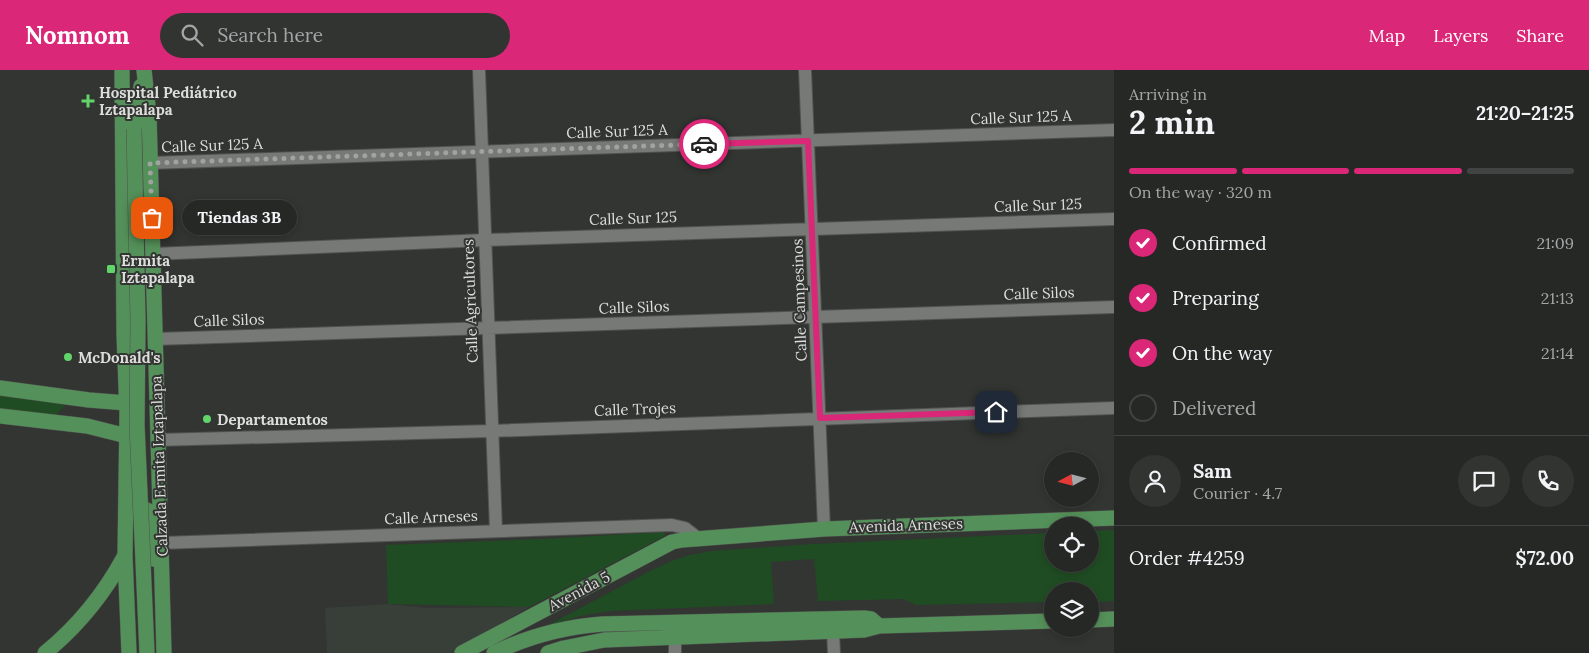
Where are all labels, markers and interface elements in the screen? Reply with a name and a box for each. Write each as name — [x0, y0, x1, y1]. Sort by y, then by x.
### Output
search box — [160, 13, 510, 58]
text: Nomnom — [25, 20, 130, 51]
icon: search — [178, 21, 206, 49]
text: Search here — [218, 23, 323, 47]
text: Map — [1369, 24, 1405, 47]
text: Layers — [1433, 24, 1488, 47]
text: Share — [1516, 24, 1564, 47]
place label: Hospital Pediátrico Iztapalapa — [99, 83, 237, 119]
text: Arriving in — [1129, 84, 1207, 104]
marker: Hospital Pediátrico Iztapalapa — [81, 94, 95, 108]
text: 21:20–21:25 — [1476, 101, 1574, 125]
text: 2 min — [1129, 102, 1215, 143]
street label: Calle Sur 125 A — [970, 106, 1073, 128]
courier — [679, 119, 729, 169]
street label: Calle Sur 125 A — [566, 120, 669, 142]
icon: car — [690, 130, 718, 158]
street label: Calle Sur 125 A — [161, 134, 264, 156]
text: On the way · 320 m — [1129, 182, 1272, 202]
street label: Calle Sur 125 — [994, 194, 1082, 216]
pin — [131, 197, 173, 239]
callout: Tiendas 3B — [182, 200, 297, 236]
icon: bag — [138, 204, 166, 232]
text: Tiendas 3B — [198, 207, 281, 227]
street label: Calle Sur 125 — [589, 207, 677, 229]
icon: check — [1129, 229, 1157, 257]
text: Confirmed — [1172, 231, 1267, 255]
text: 21:09 — [1536, 233, 1574, 253]
street label: Calle Campesinos — [787, 238, 811, 362]
street label: Calle Agricultores — [458, 239, 482, 363]
place label: Ermita Iztapalapa — [121, 251, 195, 287]
marker: Ermita Iztapalapa — [105, 263, 117, 275]
street label: Calle Silos — [1003, 282, 1075, 304]
icon: check — [1129, 284, 1157, 312]
text: Preparing — [1172, 286, 1259, 310]
text: 21:13 — [1541, 288, 1574, 308]
street label: Calle Silos — [598, 296, 670, 318]
street label: Calle Silos — [193, 309, 265, 331]
icon: check — [1129, 339, 1157, 367]
text: On the way — [1172, 341, 1272, 365]
text: 21:14 — [1541, 343, 1574, 363]
place label: McDonald's — [78, 348, 161, 367]
marker: McDonald's — [62, 351, 74, 363]
street label: Calzada Ermita Iztapalapa — [146, 375, 172, 557]
pin — [975, 391, 1017, 433]
text: Delivered — [1172, 396, 1256, 420]
street label: Calle Trojes — [594, 398, 676, 420]
icon: home — [982, 398, 1010, 426]
place label: Departamentos — [217, 410, 328, 429]
marker: Departamentos — [201, 413, 213, 425]
north arrow — [1044, 452, 1099, 508]
map controls — [1044, 452, 1099, 637]
button: person — [1129, 455, 1181, 507]
button: chat — [1458, 455, 1510, 507]
button: phone — [1522, 455, 1574, 507]
text: Sam — [1193, 459, 1232, 483]
text: Courier · 4.7 — [1193, 483, 1282, 503]
street label: Calle Arneses — [384, 506, 478, 528]
street label: Avenida Arneses — [848, 514, 963, 537]
button: locate — [1044, 517, 1099, 572]
text: Order #4259 — [1129, 546, 1245, 570]
text: $72.00 — [1515, 546, 1574, 570]
street label: Avenida 5 — [544, 567, 613, 616]
button: layers — [1044, 582, 1099, 637]

